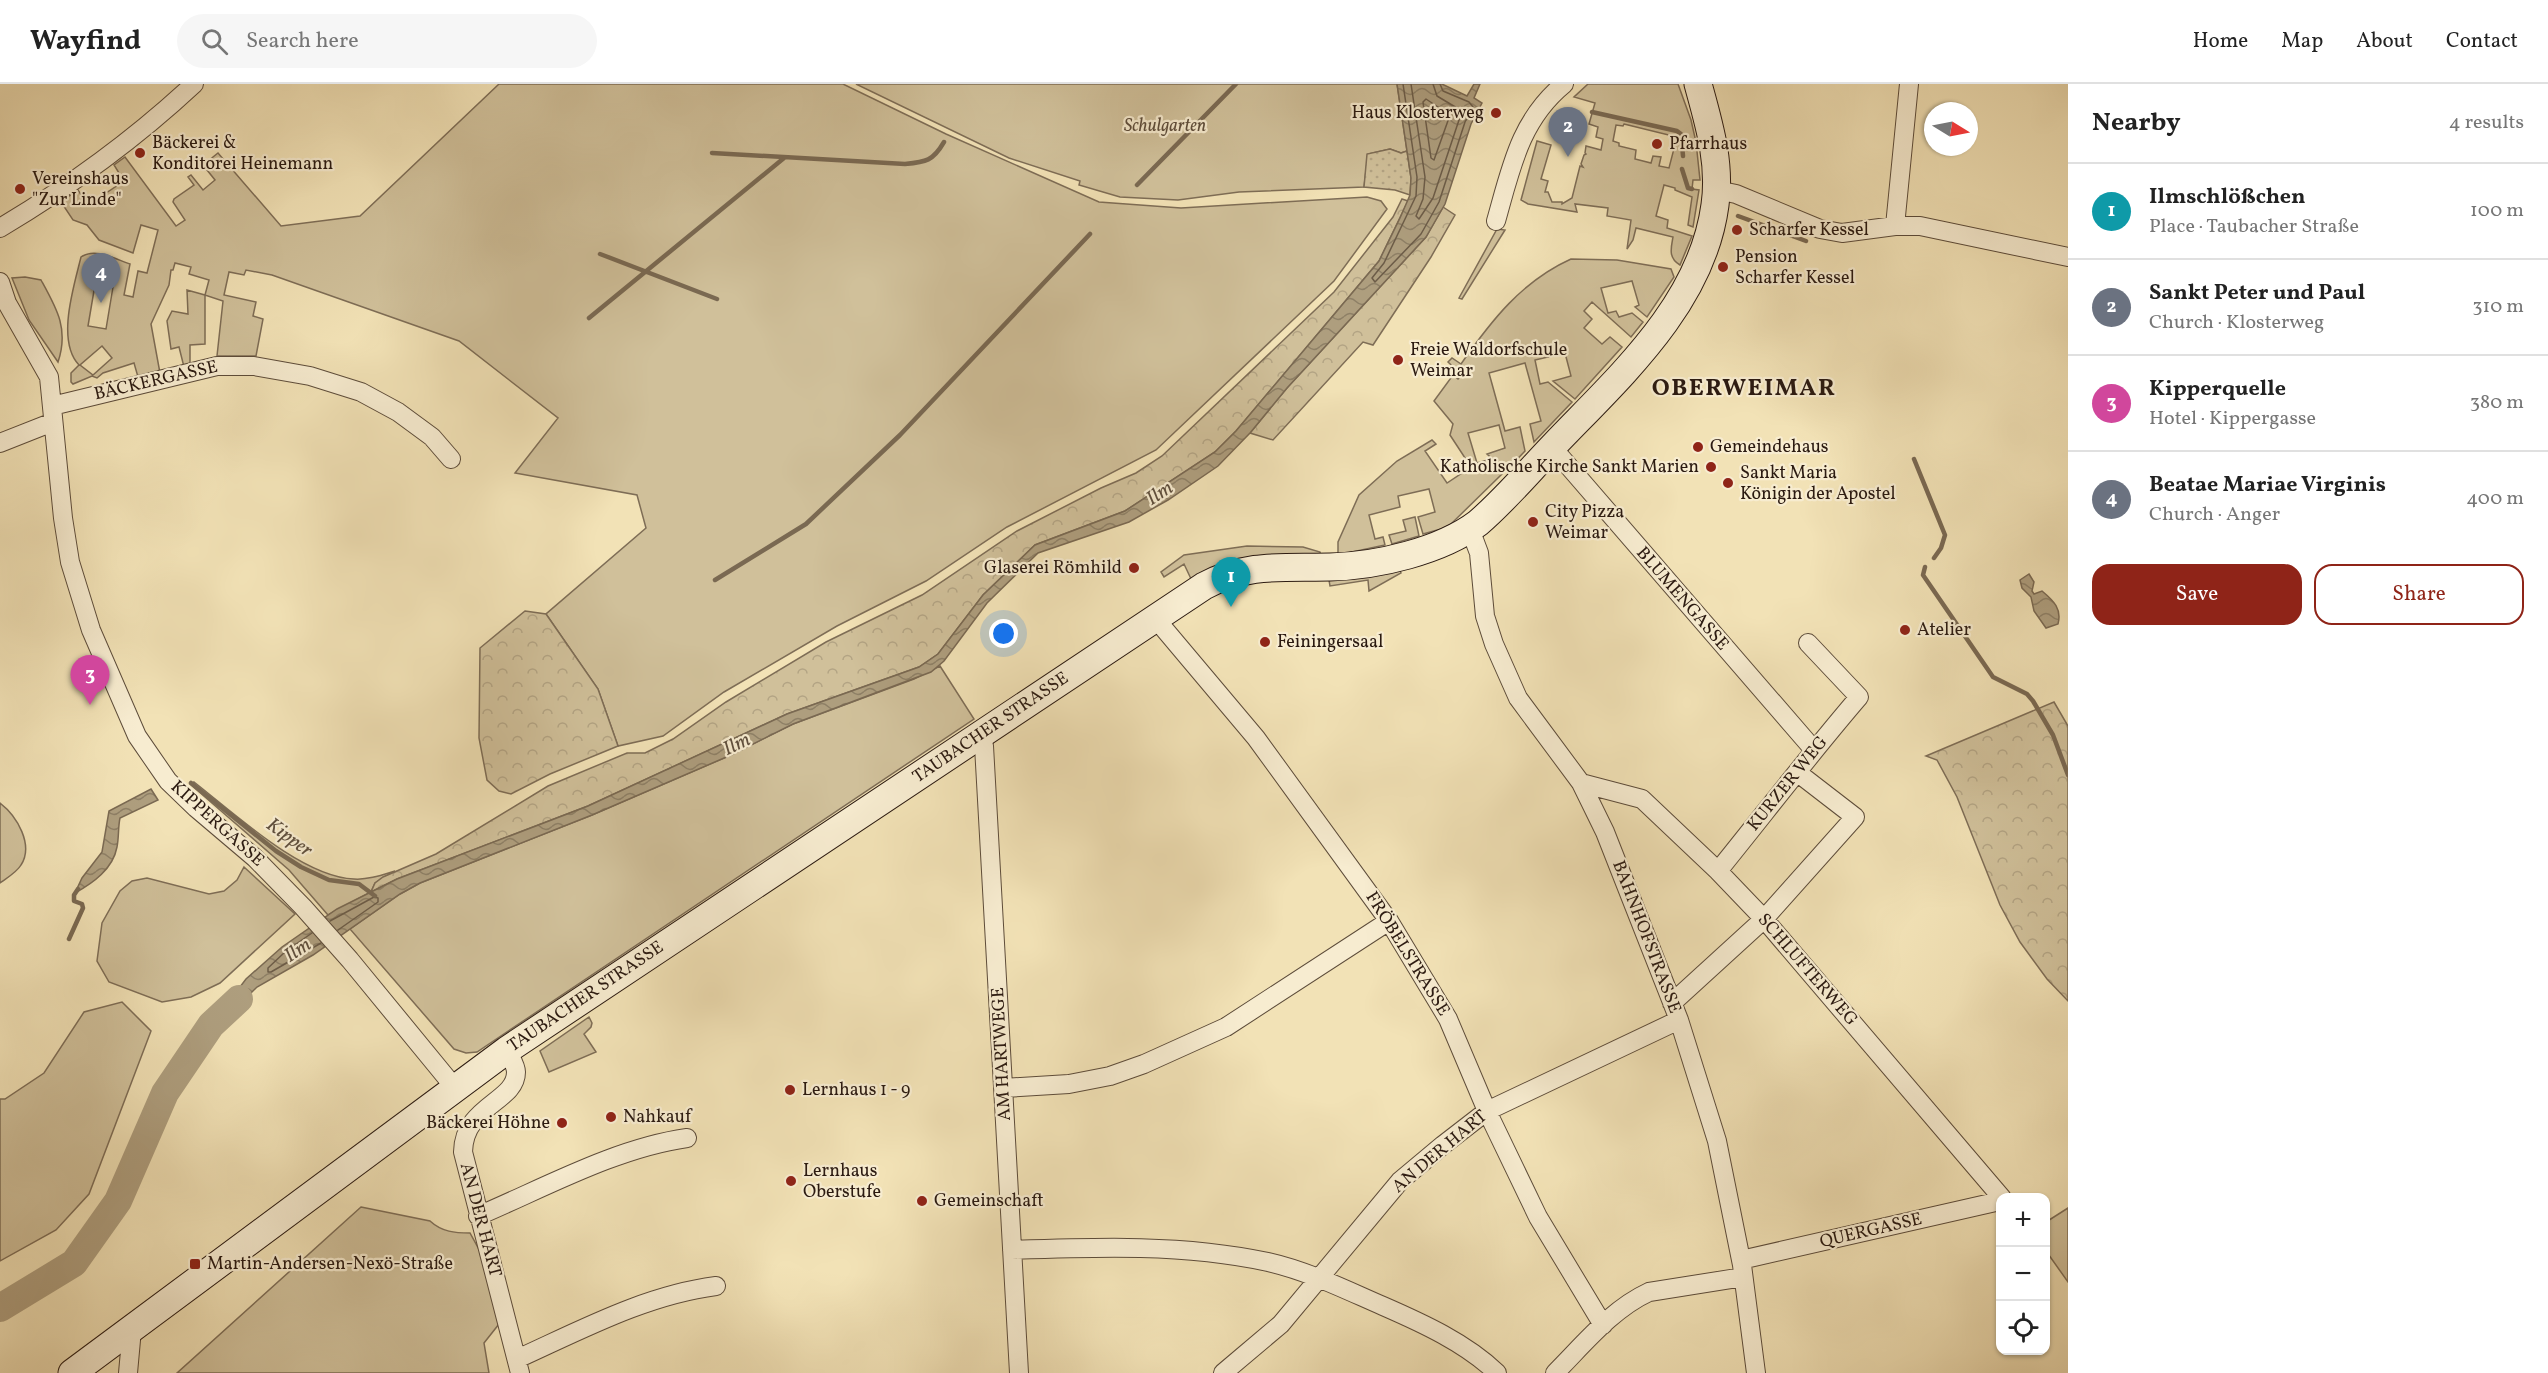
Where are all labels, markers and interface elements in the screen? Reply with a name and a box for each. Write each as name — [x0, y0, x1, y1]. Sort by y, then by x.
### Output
search box — [177, 14, 597, 68]
text: Wayfind — [30, 22, 141, 61]
icon: search — [198, 25, 231, 58]
text: Search here — [246, 26, 359, 57]
text: Home — [2193, 27, 2248, 56]
text: Map — [2281, 27, 2323, 56]
text: About — [2356, 27, 2413, 56]
text: Contact — [2446, 27, 2518, 56]
place label: Haus Klosterweg — [1351, 101, 1484, 126]
north arrow — [1924, 102, 1978, 156]
text: Nearby — [2092, 105, 2181, 141]
marker: Haus Klosterweg — [1489, 106, 1503, 120]
pin: 2 — [1548, 107, 1588, 157]
text: 4 results — [2449, 109, 2524, 137]
park label: Schulgarten — [1124, 114, 1206, 139]
place label: Bäckerei & Konditorei Heinemann — [152, 131, 334, 177]
place label: Pfarrhaus — [1669, 132, 1747, 157]
marker: Pfarrhaus — [1650, 137, 1664, 151]
marker: Bäckerei & Konditorei Heinemann — [133, 146, 147, 160]
place label: Vereinshaus "Zur Linde" — [32, 167, 129, 213]
marker: Vereinshaus "Zur Linde" — [13, 182, 27, 196]
text: Ilmschlößchen — [2149, 182, 2306, 213]
text: 1 — [2107, 197, 2116, 225]
text: 100 m — [2470, 197, 2524, 225]
text: Place · Taubacher Straße — [2149, 213, 2359, 241]
place label: Scharfer Kessel — [1749, 218, 1869, 243]
marker: Scharfer Kessel — [1730, 223, 1744, 237]
place label: Pension Scharfer Kessel — [1735, 245, 1855, 291]
pin: 4 — [82, 254, 120, 303]
marker: Pension Scharfer Kessel — [1716, 260, 1730, 274]
text: Sankt Peter und Paul — [2149, 278, 2365, 309]
text: 2 — [2106, 293, 2117, 321]
text: 310 m — [2472, 293, 2524, 321]
text: Church · Klosterweg — [2149, 309, 2324, 337]
place label: Freie Waldorfschule Weimar — [1410, 338, 1567, 384]
marker: Freie Waldorfschule Weimar — [1391, 353, 1405, 367]
street label: BÄCKERGASSE — [92, 355, 220, 407]
district label: OBERWEIMAR — [1652, 372, 1836, 406]
text: Kipperquelle — [2149, 374, 2286, 405]
text: 3 — [2106, 389, 2117, 417]
text: 380 m — [2470, 389, 2524, 417]
text: Hotel · Kippergasse — [2149, 405, 2316, 433]
place label: Gemeindehaus — [1710, 435, 1829, 460]
marker: Gemeindehaus — [1691, 440, 1705, 454]
place label: Katholische Kirche Sankt Marien — [1440, 455, 1699, 480]
marker: Katholische Kirche Sankt Marien — [1704, 460, 1718, 474]
place label: Sankt Maria Königin der Apostel — [1740, 461, 1896, 507]
text: Beatae Mariae Virginis — [2149, 470, 2386, 501]
water label: Ilm — [1141, 475, 1179, 513]
marker: Sankt Maria Königin der Apostel — [1721, 476, 1735, 490]
text: 4 — [2105, 485, 2118, 513]
text: 400 m — [2466, 485, 2524, 513]
place label: City Pizza Weimar — [1545, 500, 1624, 546]
text: Church · Anger — [2149, 501, 2280, 529]
marker: City Pizza Weimar — [1526, 515, 1540, 529]
street label: BLUMENGASSE — [1630, 542, 1734, 657]
place label: Glaserei Römhild — [984, 556, 1122, 581]
pin: 1 — [1212, 558, 1250, 607]
marker: Glaserei Römhild — [1127, 561, 1141, 575]
button: Save — [2092, 564, 2302, 625]
button: Share — [2314, 564, 2524, 625]
place label: Atelier — [1917, 618, 1971, 643]
your location — [989, 619, 1018, 648]
marker: Atelier — [1898, 623, 1912, 637]
place label: Feiningersaal — [1277, 630, 1383, 655]
marker: Feiningersaal — [1258, 635, 1272, 649]
pin: 3 — [70, 656, 110, 705]
street label: TAUBACHER STRASSE — [908, 666, 1074, 790]
water label: Ilm — [718, 726, 756, 764]
street label: KURZER WEG — [1742, 731, 1834, 837]
street label: KIPPERGASSE — [165, 775, 270, 873]
water label: Kipper — [260, 812, 318, 865]
street label: BAHNHOFSTRASSE — [1605, 857, 1687, 1017]
street label: FRÖBELSTRASSE — [1359, 887, 1455, 1021]
street label: SCHLUFTERWEG — [1751, 908, 1863, 1032]
water label: Ilm — [279, 932, 317, 970]
street label: TAUBACHER STRASSE — [503, 935, 669, 1059]
street label: AM HARTWEGE — [986, 986, 1018, 1121]
place label: Lernhaus 1 - 9 — [802, 1078, 910, 1103]
marker: Lernhaus 1 - 9 — [783, 1083, 797, 1097]
street label: AN DER HART — [1387, 1104, 1493, 1199]
place label: Nahkauf — [623, 1105, 693, 1130]
marker: Nahkauf — [604, 1110, 618, 1124]
place label: Bäckerei Höhne — [426, 1111, 550, 1136]
marker: Bäckerei Höhne — [555, 1116, 569, 1130]
place label: Lernhaus Oberstufe — [803, 1159, 881, 1205]
street label: AN DER HART — [453, 1160, 507, 1280]
marker: Lernhaus Oberstufe — [784, 1174, 798, 1188]
place label: Gemeinschaft — [934, 1189, 1044, 1214]
map controls — [1996, 1193, 2050, 1355]
button: + — [1996, 1193, 2050, 1247]
marker: Gemeinschaft — [915, 1194, 929, 1208]
street label: QUERGASSE — [1817, 1207, 1925, 1255]
button: − — [1996, 1247, 2050, 1301]
place label: Martin-Andersen-Nexö-Straße — [207, 1252, 453, 1277]
marker: Martin-Andersen-Nexö-Straße — [188, 1257, 202, 1271]
button: locate — [1996, 1301, 2050, 1355]

